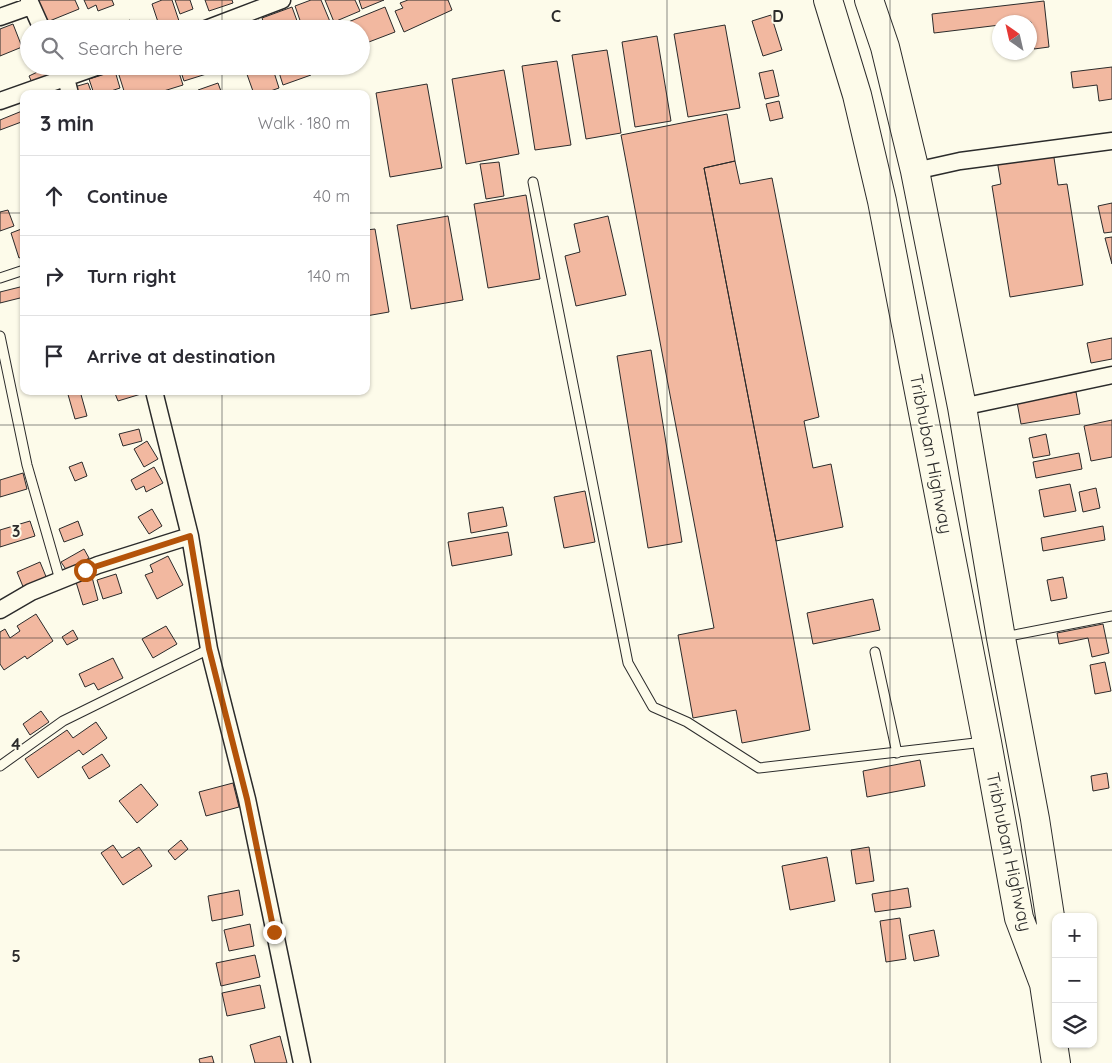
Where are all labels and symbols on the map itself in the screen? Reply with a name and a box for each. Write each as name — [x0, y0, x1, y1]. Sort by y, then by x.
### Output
text: C — [551, 6, 561, 26]
text: D — [772, 6, 784, 26]
north arrow — [992, 15, 1037, 60]
street label: Tribhuban Highway — [905, 372, 958, 536]
text: 3 — [12, 521, 20, 541]
route start — [74, 559, 97, 582]
text: 4 — [11, 734, 21, 754]
street label: Tribhuban Highway — [981, 770, 1038, 934]
route end — [263, 921, 286, 944]
text: 5 — [11, 946, 21, 966]

